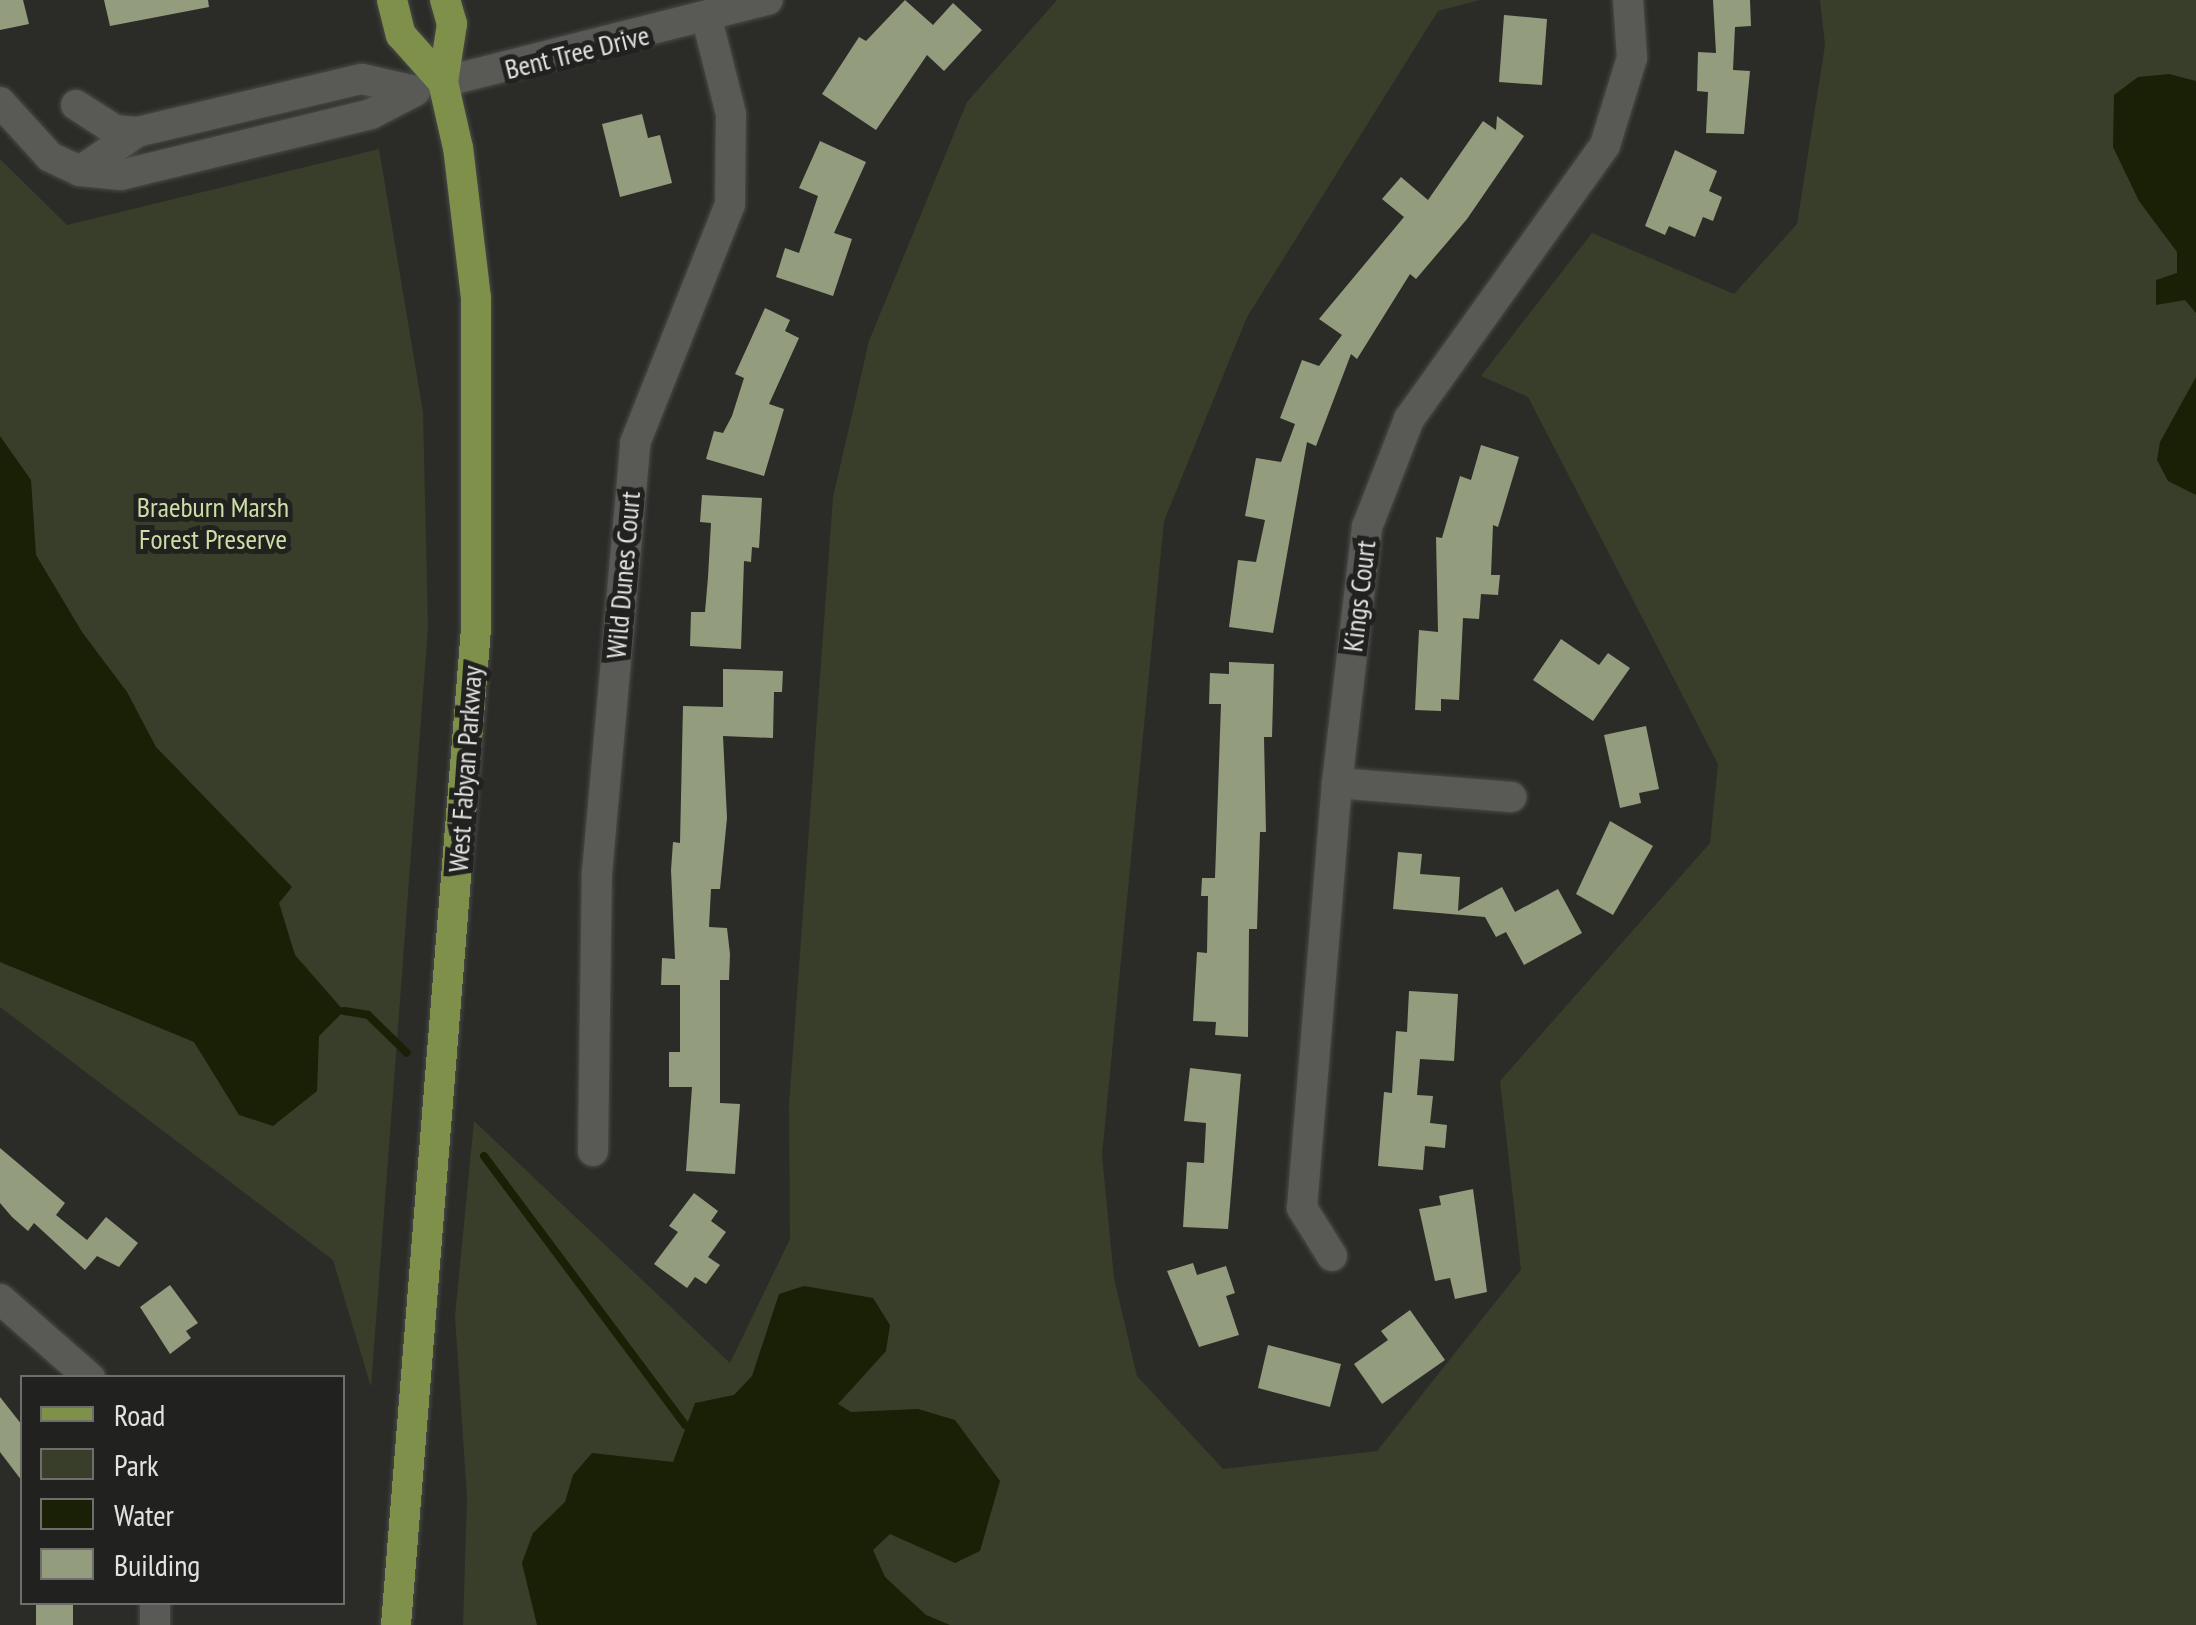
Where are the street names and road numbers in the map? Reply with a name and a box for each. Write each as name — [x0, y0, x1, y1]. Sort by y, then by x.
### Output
street label: Bent Tree Drive — [501, 18, 653, 86]
street label: Wild Dunes Court — [599, 490, 647, 660]
street label: Kings Court — [1336, 538, 1382, 654]
street label: West Fabyan Parkway — [441, 665, 489, 873]

